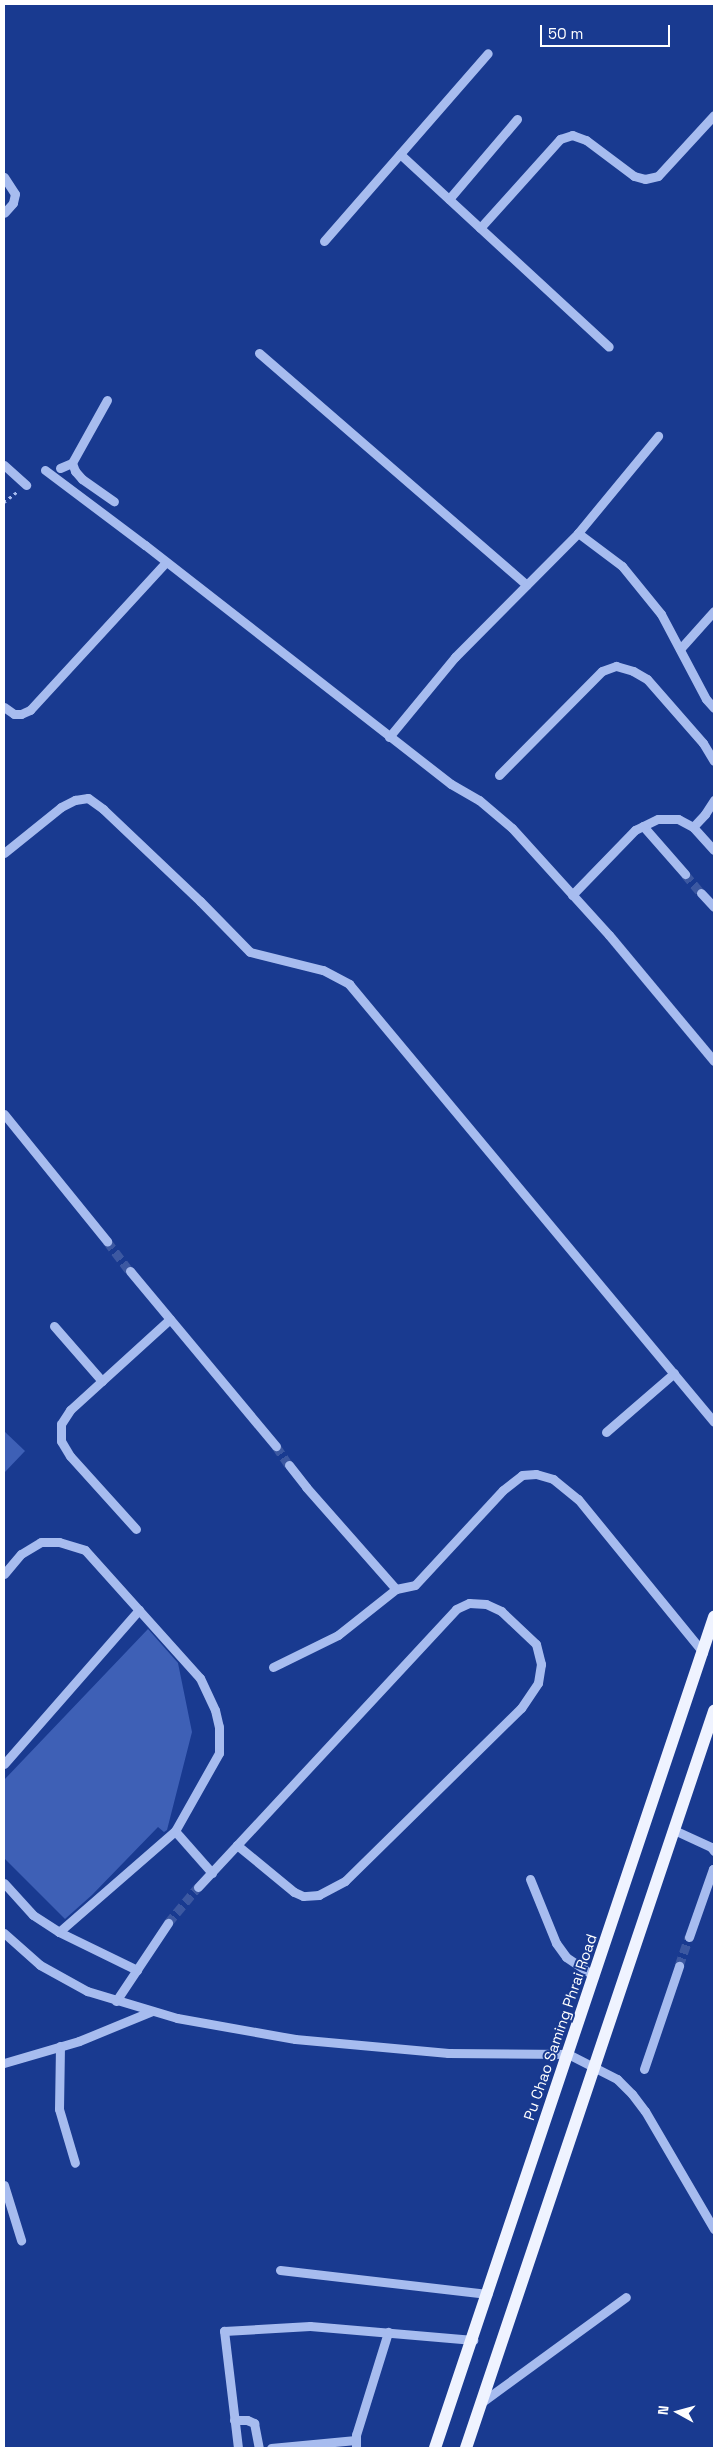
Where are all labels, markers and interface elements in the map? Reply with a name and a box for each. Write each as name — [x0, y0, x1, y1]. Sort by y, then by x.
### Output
scale bar — [543, 15, 673, 47]
text: 50 m — [548, 24, 583, 43]
street label: Pu Chao Saming Phrai Road — [520, 1931, 600, 2123]
north arrow — [653, 2387, 703, 2437]
text: N — [654, 2404, 673, 2416]

